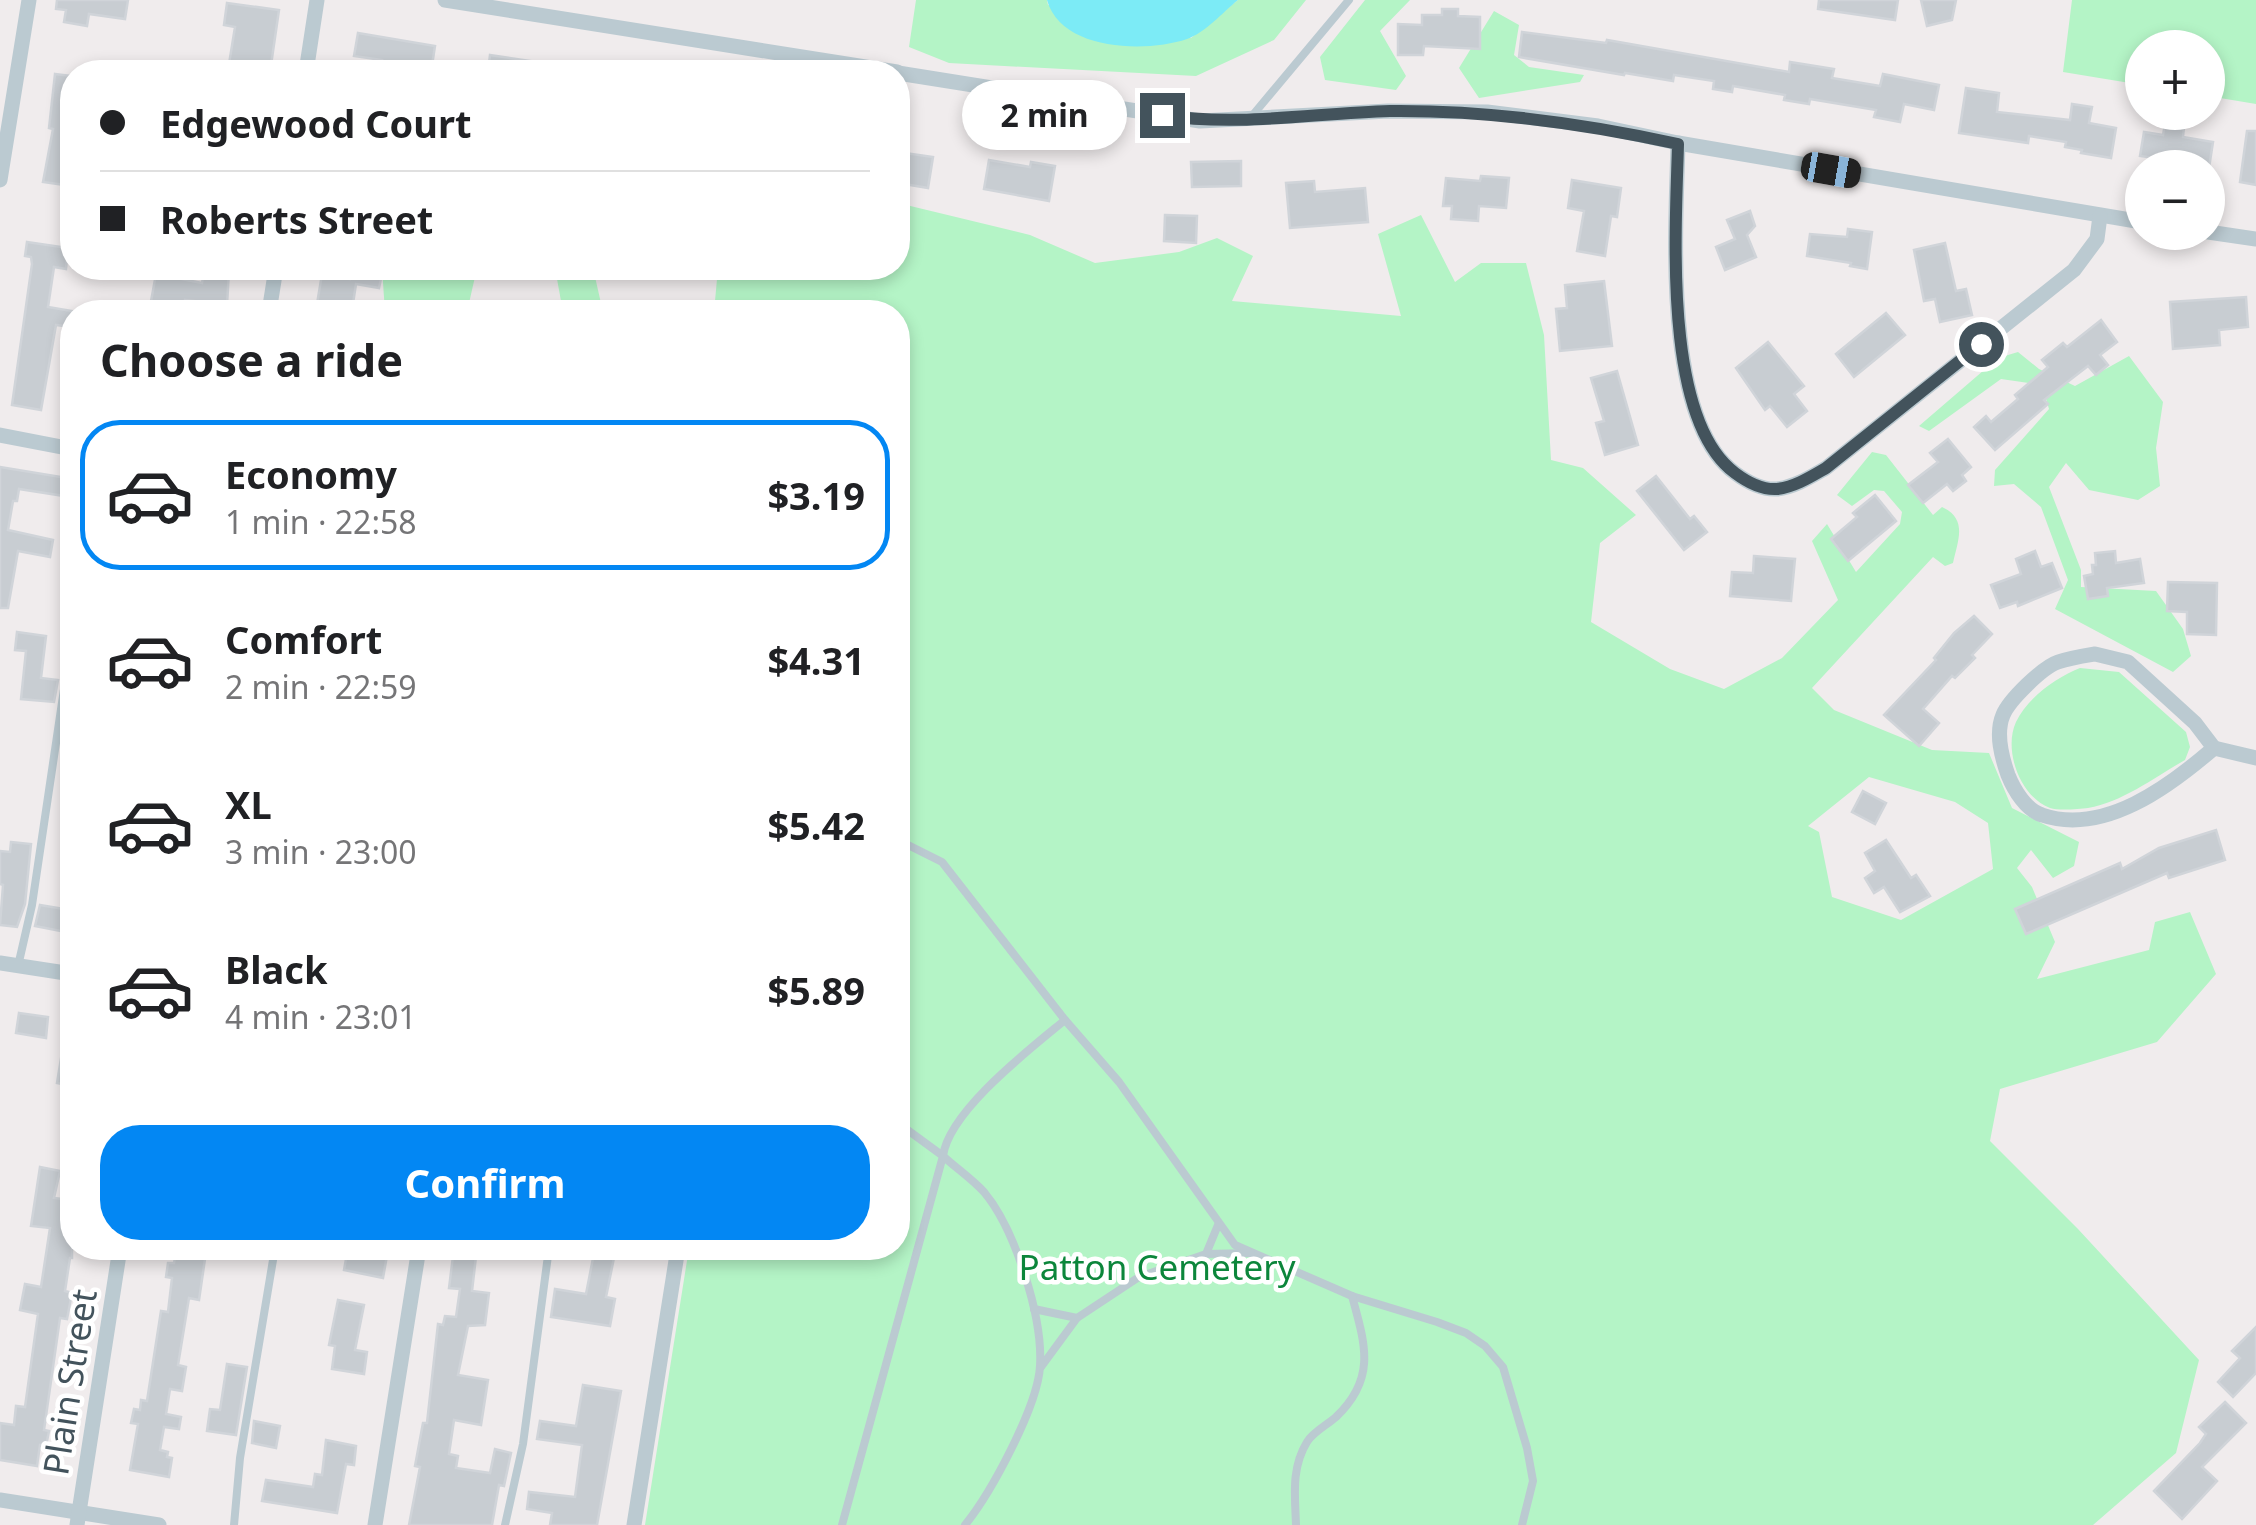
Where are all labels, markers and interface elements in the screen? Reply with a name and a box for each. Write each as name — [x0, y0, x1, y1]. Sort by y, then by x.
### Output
map controls — [2125, 30, 2225, 250]
button: + — [2125, 30, 2225, 130]
callout: 2 min — [962, 80, 1127, 150]
text: 2 min — [1000, 93, 1089, 136]
route end — [1140, 93, 1185, 138]
text: Edgewood Court — [160, 97, 472, 149]
car — [1799, 150, 1863, 190]
button: − — [2125, 150, 2225, 250]
text: Roberts Street — [160, 193, 433, 245]
route start — [1959, 322, 2004, 367]
text: Choose a ride — [100, 329, 403, 390]
text: Economy — [225, 448, 397, 500]
icon: car — [105, 450, 195, 540]
text: $3.19 — [767, 469, 865, 521]
text: 1 min · 22:58 — [225, 500, 417, 543]
text: Comfort — [225, 613, 382, 665]
icon: car — [105, 615, 195, 705]
text: $4.31 — [767, 634, 865, 686]
text: 2 min · 22:59 — [225, 665, 417, 708]
text: XL — [225, 778, 272, 830]
icon: car — [105, 780, 195, 870]
text: $5.42 — [767, 799, 865, 851]
text: 3 min · 23:00 — [225, 830, 417, 873]
text: Black — [225, 943, 328, 995]
icon: car — [105, 945, 195, 1035]
text: $5.89 — [767, 964, 865, 1016]
text: 4 min · 23:01 — [225, 995, 417, 1038]
button: Confirm — [100, 1125, 870, 1240]
park label: Patton Cemetery — [1019, 1243, 1296, 1290]
street label: Plain Street — [31, 1286, 107, 1478]

